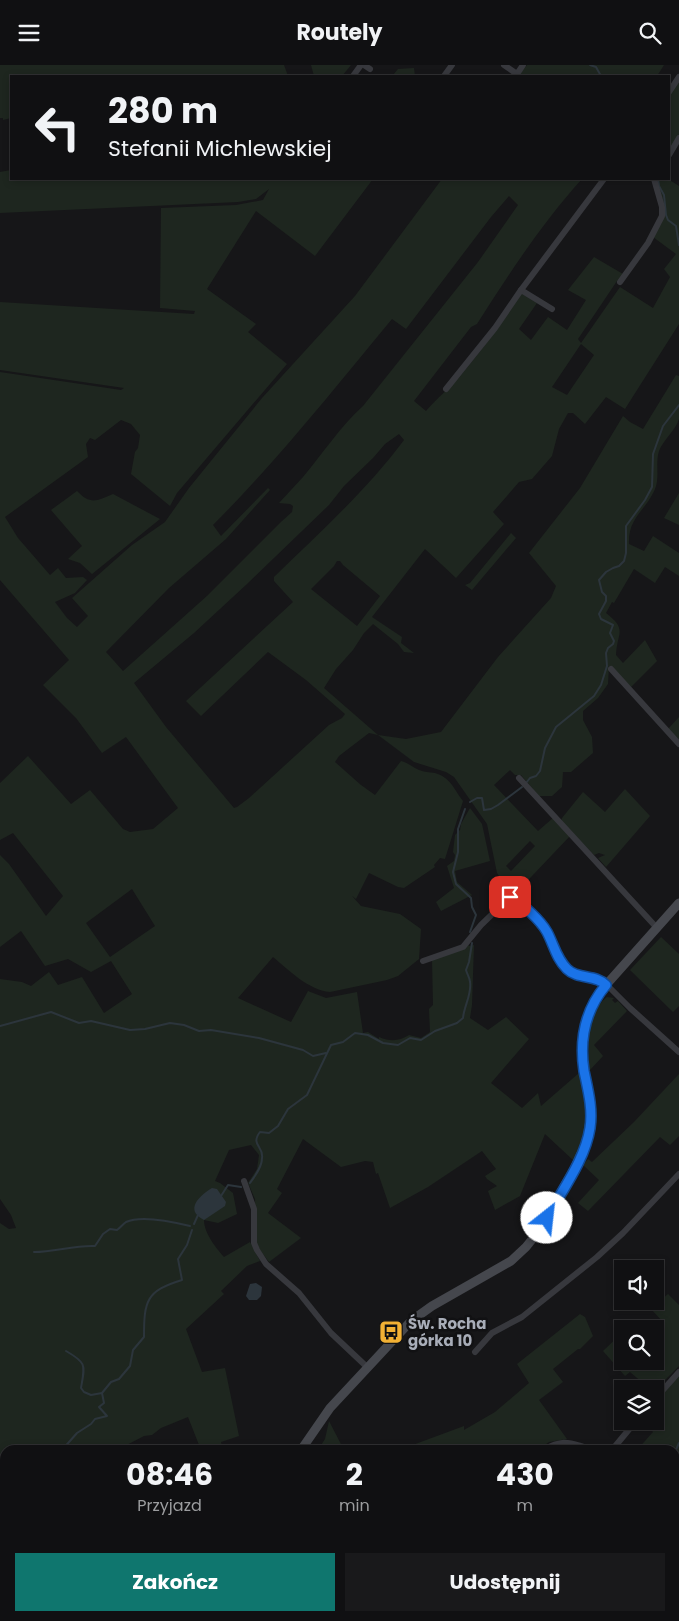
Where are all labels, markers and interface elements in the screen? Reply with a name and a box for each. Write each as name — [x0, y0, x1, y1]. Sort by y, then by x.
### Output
text: Routely — [296, 17, 383, 48]
icon: menu — [15, 19, 43, 47]
icon: search — [636, 19, 664, 47]
text: 280 m — [108, 86, 218, 135]
icon: left — [25, 95, 90, 160]
text: Stefanii Michlewskiej — [108, 133, 332, 164]
pin — [489, 876, 531, 918]
icon: arrive — [496, 883, 524, 911]
position arrow — [520, 1191, 572, 1243]
map controls — [614, 1260, 664, 1430]
button: sound — [614, 1260, 664, 1310]
place label: Św. Rocha górka 10 — [408, 1313, 486, 1351]
bus stop icon: Św. Rocha górka 10 — [378, 1319, 404, 1345]
button: search — [614, 1320, 664, 1370]
button: layers — [614, 1380, 664, 1430]
text: 08:46 — [126, 1453, 213, 1496]
text: 2 — [346, 1453, 363, 1496]
text: 430 — [496, 1453, 554, 1496]
text: Przyjazd — [137, 1494, 202, 1517]
text: min — [339, 1494, 370, 1517]
text: m — [517, 1494, 533, 1517]
button: Zakończ — [15, 1553, 335, 1611]
button: Udostępnij — [345, 1553, 665, 1611]

